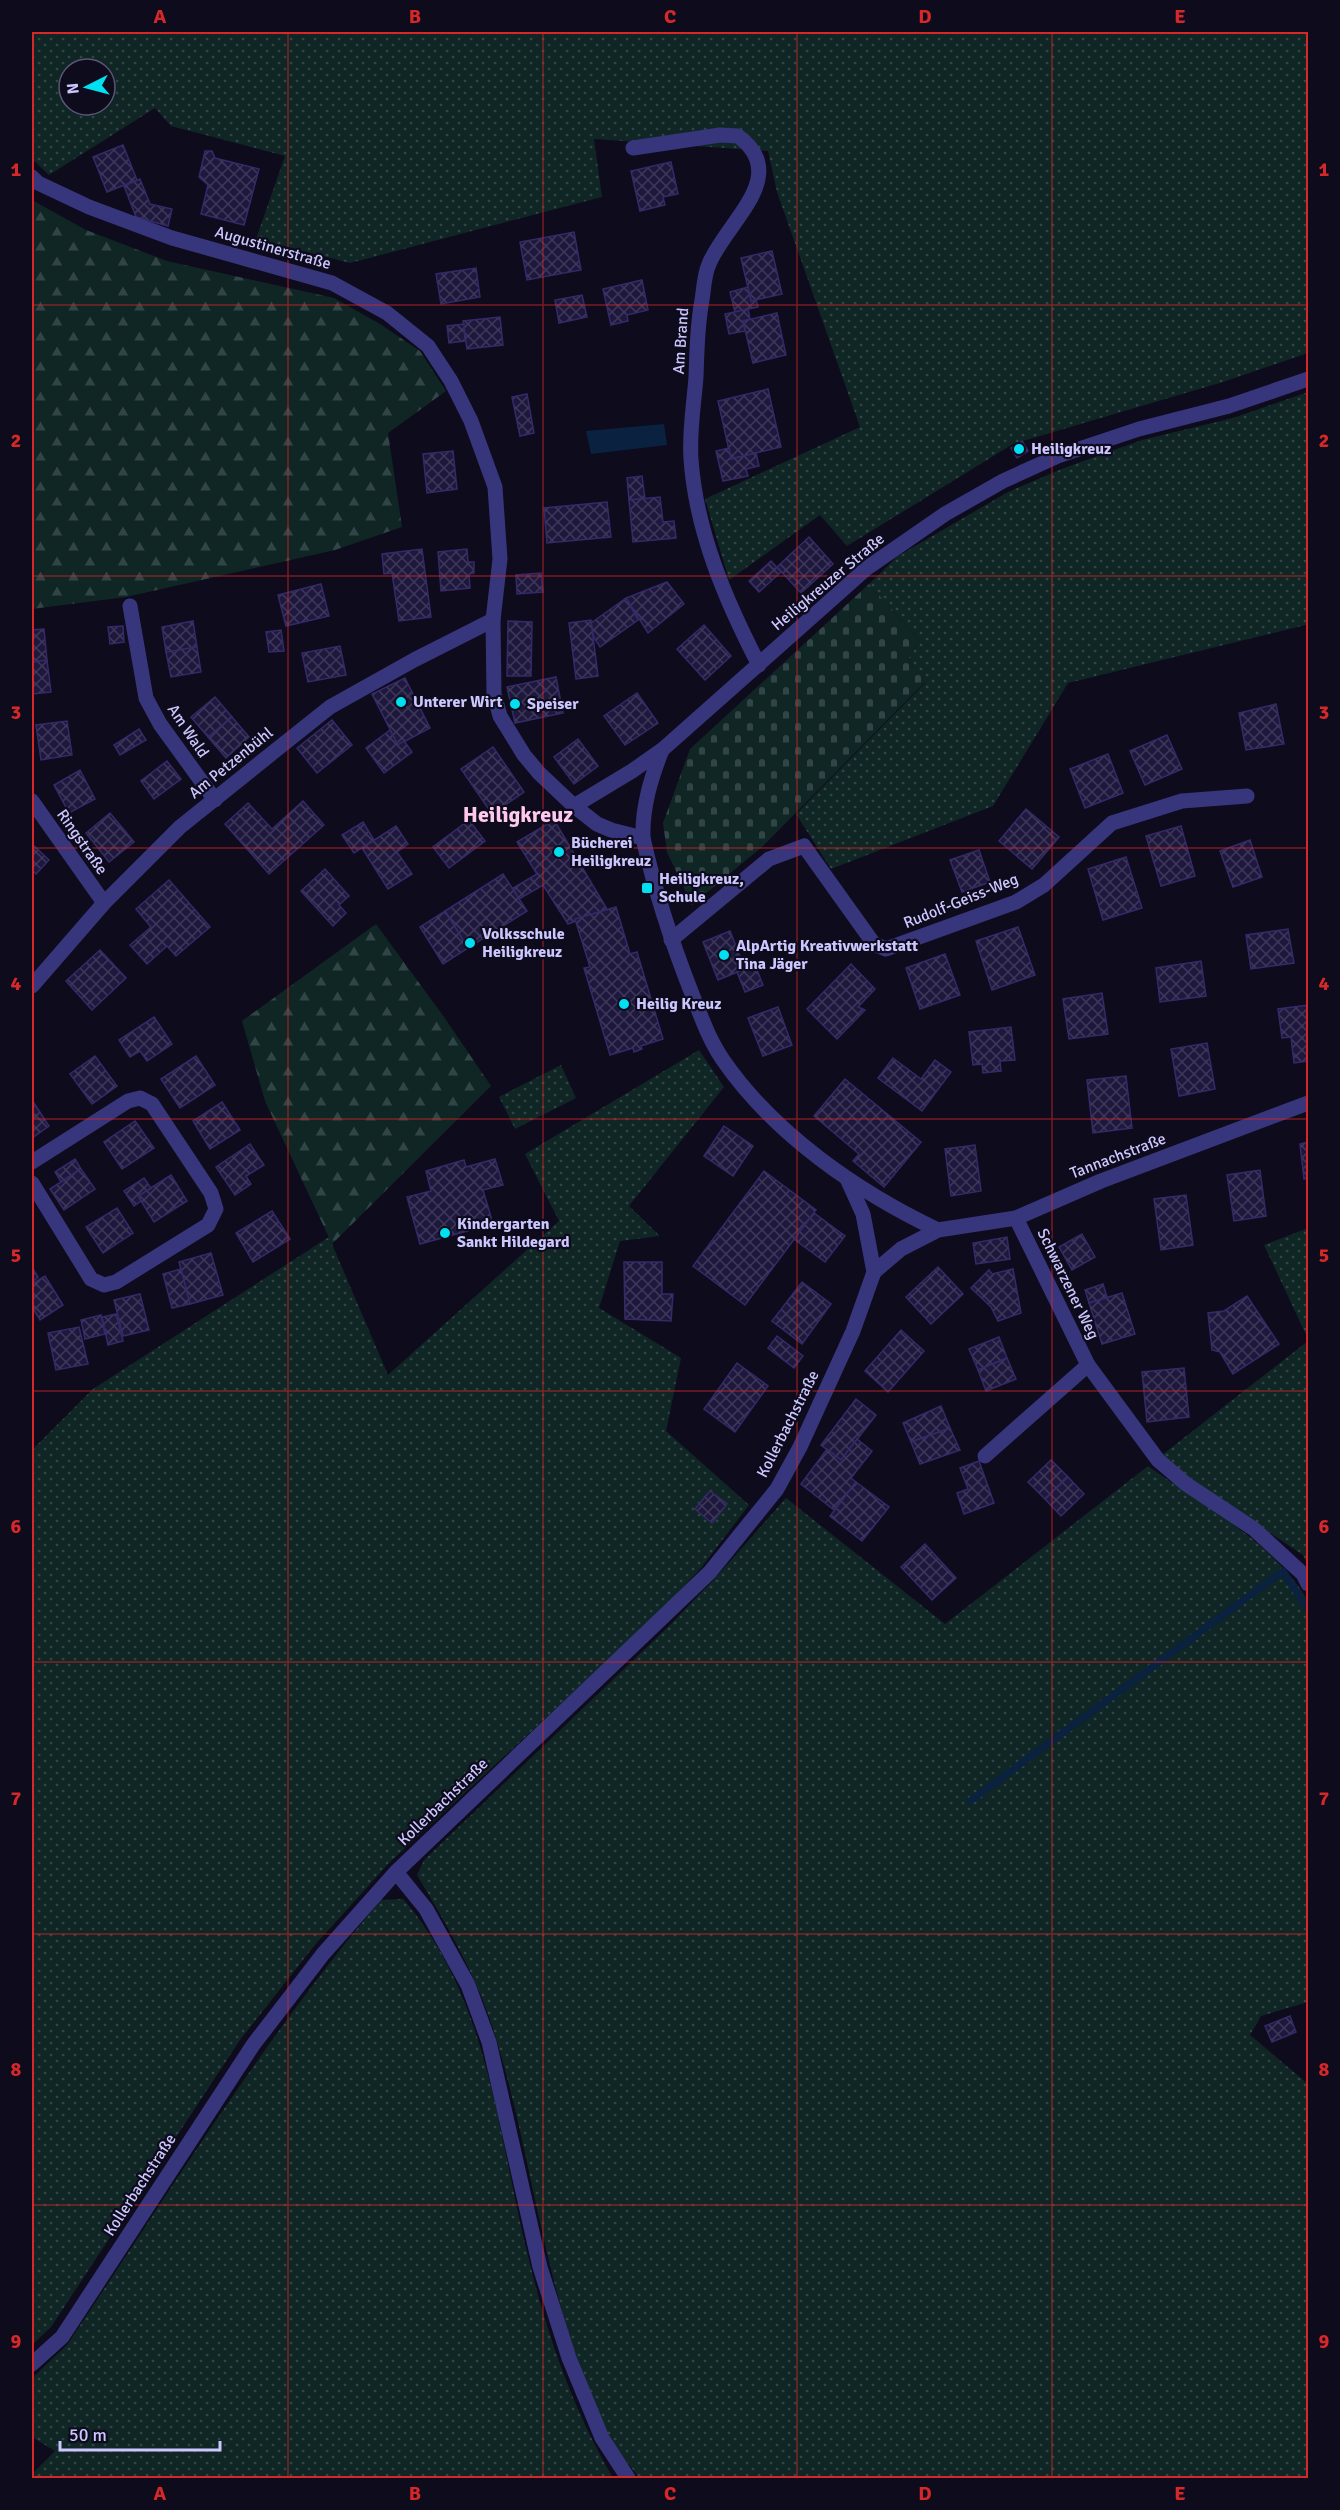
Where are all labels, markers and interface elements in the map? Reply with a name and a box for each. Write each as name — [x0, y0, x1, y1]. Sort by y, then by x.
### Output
text: A — [154, 4, 167, 29]
text: B — [409, 4, 421, 29]
text: C — [664, 4, 676, 29]
text: D — [918, 4, 932, 29]
text: E — [1174, 4, 1186, 29]
north arrow — [57, 57, 117, 117]
text: N — [63, 82, 84, 95]
text: 1 — [11, 157, 22, 182]
text: 1 — [1319, 157, 1330, 182]
street label: Augustinerstraße — [213, 222, 333, 274]
street label: Am Brand — [669, 307, 693, 375]
text: 2 — [11, 428, 21, 453]
text: 2 — [1319, 428, 1329, 453]
place label: Heiligkreuz — [1031, 439, 1111, 459]
marker: Heiligkreuz — [1012, 442, 1026, 456]
street label: Heiligkreuzer Straße — [767, 529, 889, 635]
place label: Unterer Wirt — [413, 692, 502, 712]
place label: Speiser — [527, 694, 579, 714]
marker: Unterer Wirt — [394, 695, 408, 709]
marker: Speiser — [508, 697, 522, 711]
text: 3 — [11, 700, 21, 725]
street label: Am Wald — [163, 700, 213, 762]
text: 3 — [1319, 700, 1329, 725]
street label: Am Petzenbühl — [185, 723, 277, 803]
district label: Heiligkreuz — [463, 801, 573, 828]
street label: Ringstraße — [52, 805, 112, 879]
place label: Bücherei Heiligkreuz — [571, 833, 651, 871]
marker: Bücherei Heiligkreuz — [552, 845, 566, 859]
place label: Heiligkreuz, Schule — [659, 869, 744, 907]
street label: Rudolf-Geiss-Weg — [901, 869, 1021, 933]
marker: Heiligkreuz, Schule — [640, 881, 654, 895]
place label: Volksschule Heiligkreuz — [482, 924, 565, 962]
marker: Volksschule Heiligkreuz — [463, 936, 477, 950]
place label: AlpArtig Kreativwerkstatt Tina Jäger — [736, 936, 918, 974]
marker: AlpArtig Kreativwerkstatt Tina Jäger — [717, 948, 731, 962]
text: 4 — [11, 971, 22, 996]
text: 4 — [1319, 971, 1330, 996]
place label: Heilig Kreuz — [636, 994, 721, 1014]
marker: Heilig Kreuz — [617, 997, 631, 1011]
street label: Tannachstraße — [1067, 1129, 1169, 1183]
place label: Kindergarten Sankt Hildegard — [457, 1214, 570, 1252]
street label: Schwarzener Weg — [1033, 1225, 1103, 1343]
marker: Kindergarten Sankt Hildegard — [438, 1226, 452, 1240]
text: 5 — [11, 1243, 21, 1268]
text: 5 — [1319, 1243, 1329, 1268]
street label: Kollerbachstraße — [752, 1367, 824, 1481]
text: 6 — [11, 1514, 22, 1539]
text: 6 — [1319, 1514, 1330, 1539]
street label: Kollerbachstraße — [394, 1754, 492, 1850]
text: 7 — [11, 1786, 22, 1811]
text: 7 — [1319, 1786, 1330, 1811]
text: 8 — [11, 2057, 22, 2082]
text: 8 — [1319, 2057, 1330, 2082]
street label: Kollerbachstraße — [100, 2130, 180, 2240]
text: 9 — [11, 2329, 22, 2354]
text: 9 — [1319, 2329, 1330, 2354]
scale bar — [60, 2414, 220, 2452]
text: 50 m — [69, 2424, 107, 2446]
text: A — [154, 2481, 167, 2506]
text: B — [409, 2481, 421, 2506]
text: C — [664, 2481, 676, 2506]
text: D — [918, 2481, 932, 2506]
text: E — [1174, 2481, 1186, 2506]

